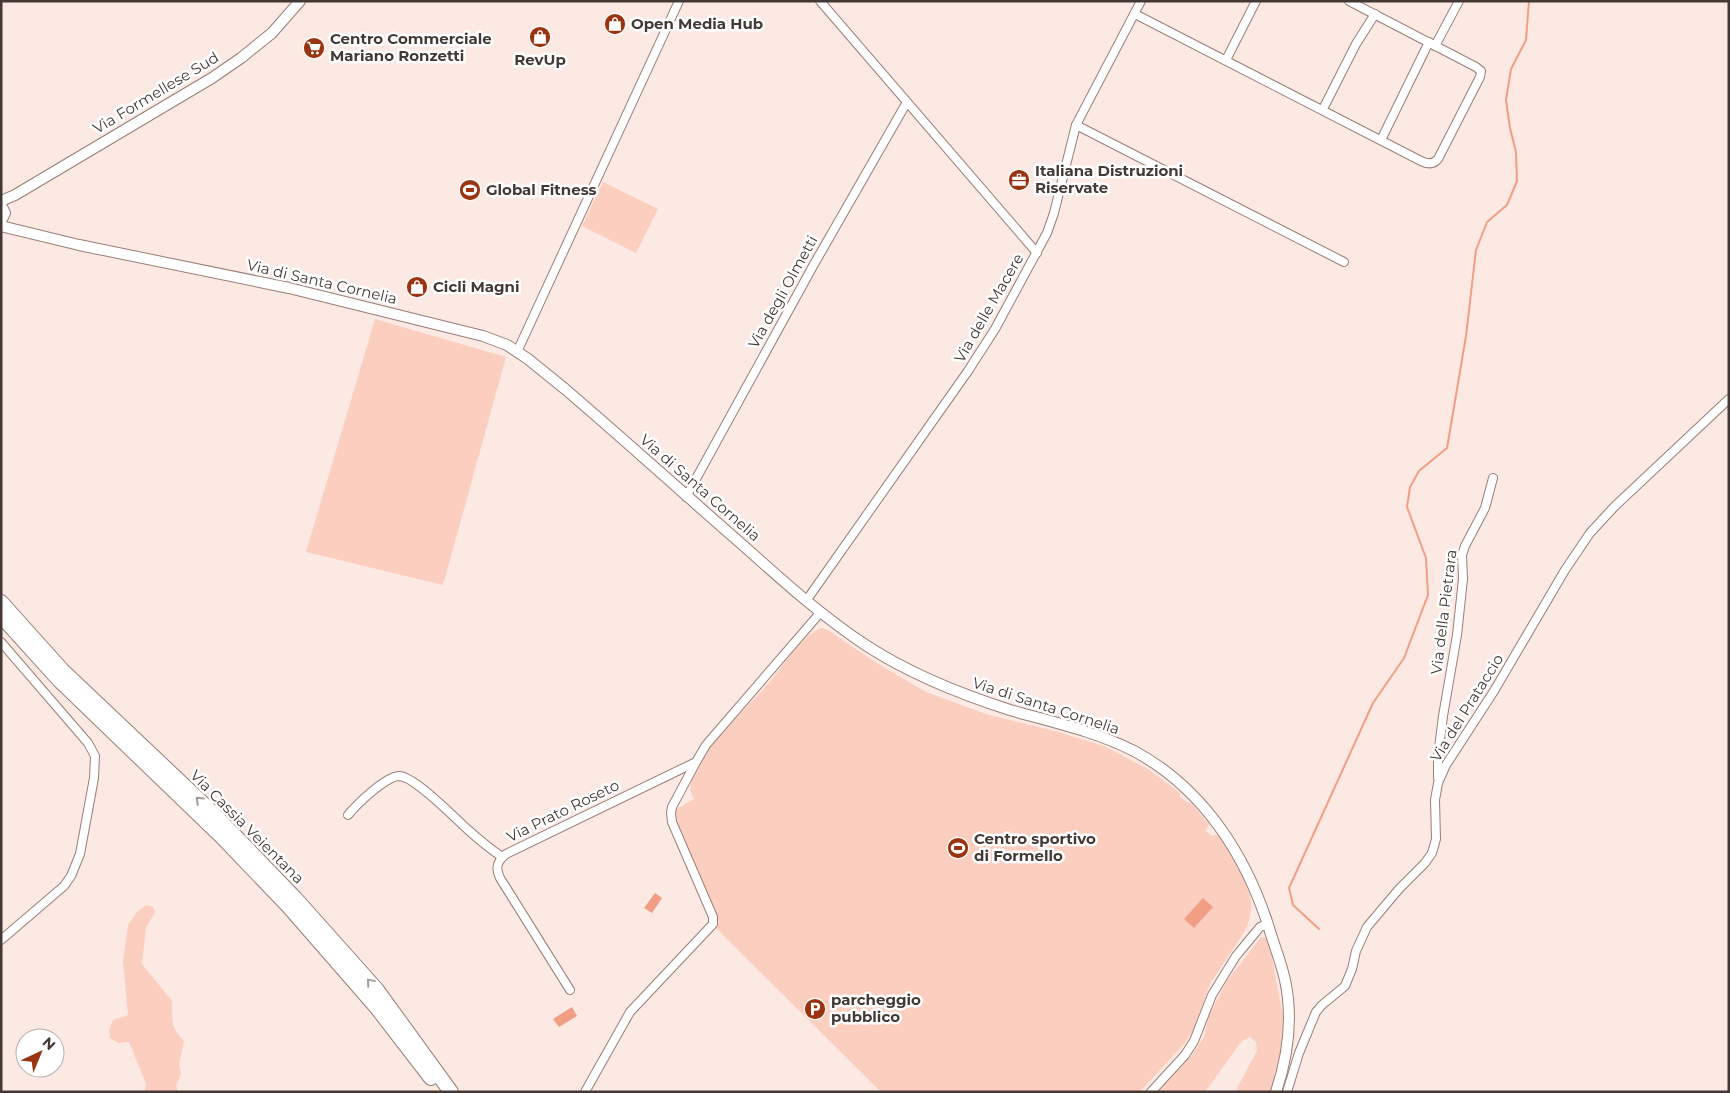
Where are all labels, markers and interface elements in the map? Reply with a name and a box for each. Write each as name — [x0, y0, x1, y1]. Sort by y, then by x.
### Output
shop icon: Open Media Hub — [603, 12, 627, 36]
place label: Open Media Hub — [631, 14, 763, 33]
shop icon: RevUp — [528, 25, 552, 49]
place label: Centro Commerciale Mariano Ronzetti — [330, 29, 492, 65]
supermarket icon: Centro Commerciale Mariano Ronzetti — [302, 36, 326, 60]
street label: Via Formellese Sud — [89, 47, 222, 138]
place label: RevUp — [514, 50, 566, 69]
place label: Italiana Distruzioni Riservate — [1035, 161, 1183, 197]
office icon: Italiana Distruzioni Riservate — [1007, 168, 1031, 192]
sports icon: Global Fitness — [458, 178, 482, 202]
place label: Global Fitness — [486, 180, 597, 199]
street label: Via degli Olmetti — [744, 232, 821, 352]
street label: Via delle Macere — [950, 250, 1027, 366]
street label: Via di Santa Cornelia — [245, 255, 399, 308]
shop icon: Cicli Magni — [405, 275, 429, 299]
place label: Cicli Magni — [433, 277, 519, 296]
street label: Via di Santa Cornelia — [636, 430, 765, 545]
street label: Via della Pietrara — [1426, 548, 1461, 675]
street label: Via del Prataccio — [1426, 650, 1507, 765]
street label: Via di Santa Cornelia — [970, 673, 1122, 738]
street label: Via Cassia Veientana — [186, 766, 308, 888]
street label: Via Prato Roseto — [503, 775, 622, 846]
one-way arrow — [196, 797, 205, 806]
place label: Centro sportivo di Formello — [974, 829, 1096, 865]
sports icon: Centro sportivo di Formello — [946, 836, 970, 860]
one-way arrow — [368, 979, 376, 988]
place label: parcheggio pubblico — [831, 990, 921, 1026]
parking icon: parcheggio pubblico — [803, 997, 827, 1021]
north arrow — [15, 1028, 65, 1078]
text: N — [39, 1033, 59, 1054]

